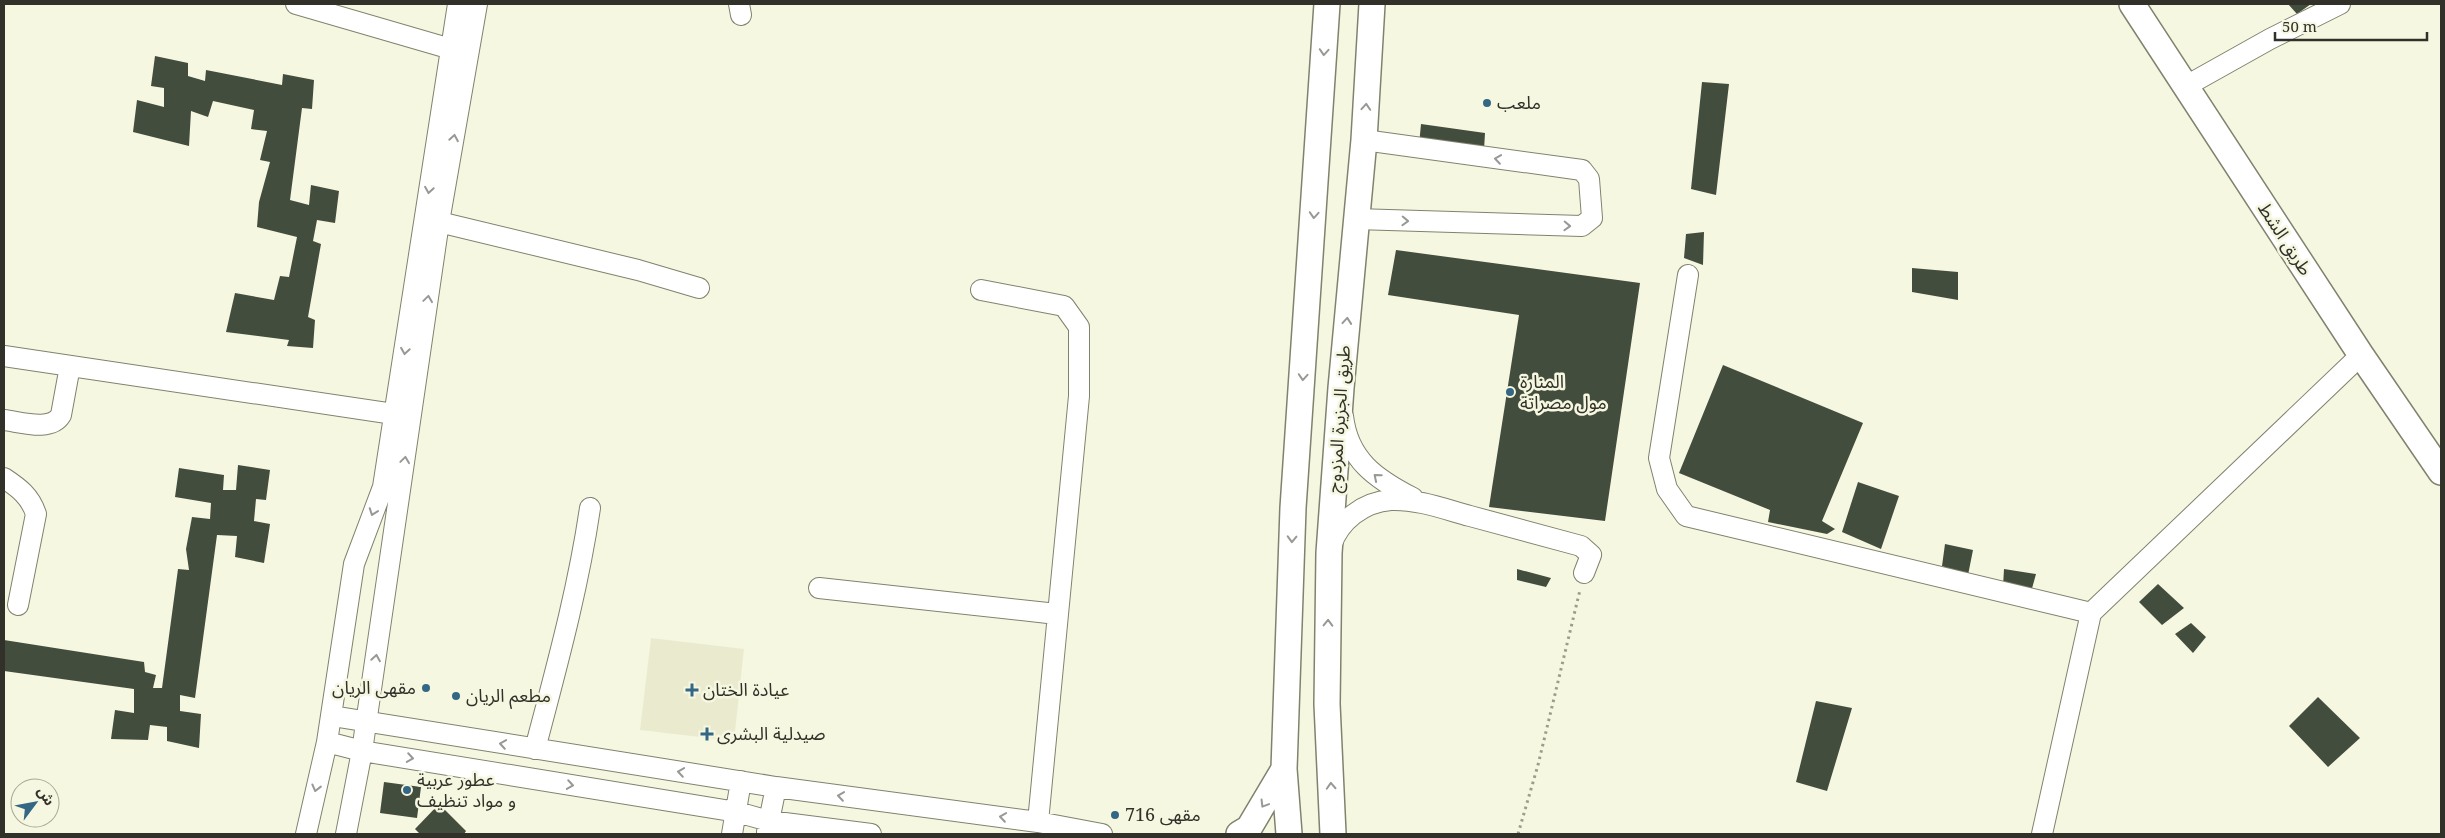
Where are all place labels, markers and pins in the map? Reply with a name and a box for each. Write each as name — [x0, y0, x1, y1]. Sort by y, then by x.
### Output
place label: ملعب — [1497, 90, 1541, 114]
marker: ملعب — [1481, 97, 1493, 109]
place label: المنارة مول مصراتة — [1520, 369, 1607, 414]
marker: المنارة مول مصراتة — [1504, 386, 1516, 398]
place label: مقهى الريان — [332, 675, 416, 699]
place label: عيادة الختان — [703, 677, 789, 701]
marker: مقهى الريان — [420, 682, 432, 694]
place label: مطعم الريان — [466, 683, 551, 709]
marker: عيادة الختان — [685, 683, 699, 697]
marker: مطعم الريان — [450, 690, 462, 702]
place label: صيدلية البشرى — [717, 721, 826, 745]
marker: صيدلية البشرى — [701, 728, 713, 740]
place label: عطور عربية و مواد تنظيف — [417, 767, 516, 812]
marker: عطور عربية و مواد تنظيف — [401, 784, 413, 796]
place label: مقهى 716 — [1125, 802, 1201, 826]
marker: مقهى 716 — [1109, 809, 1121, 821]

